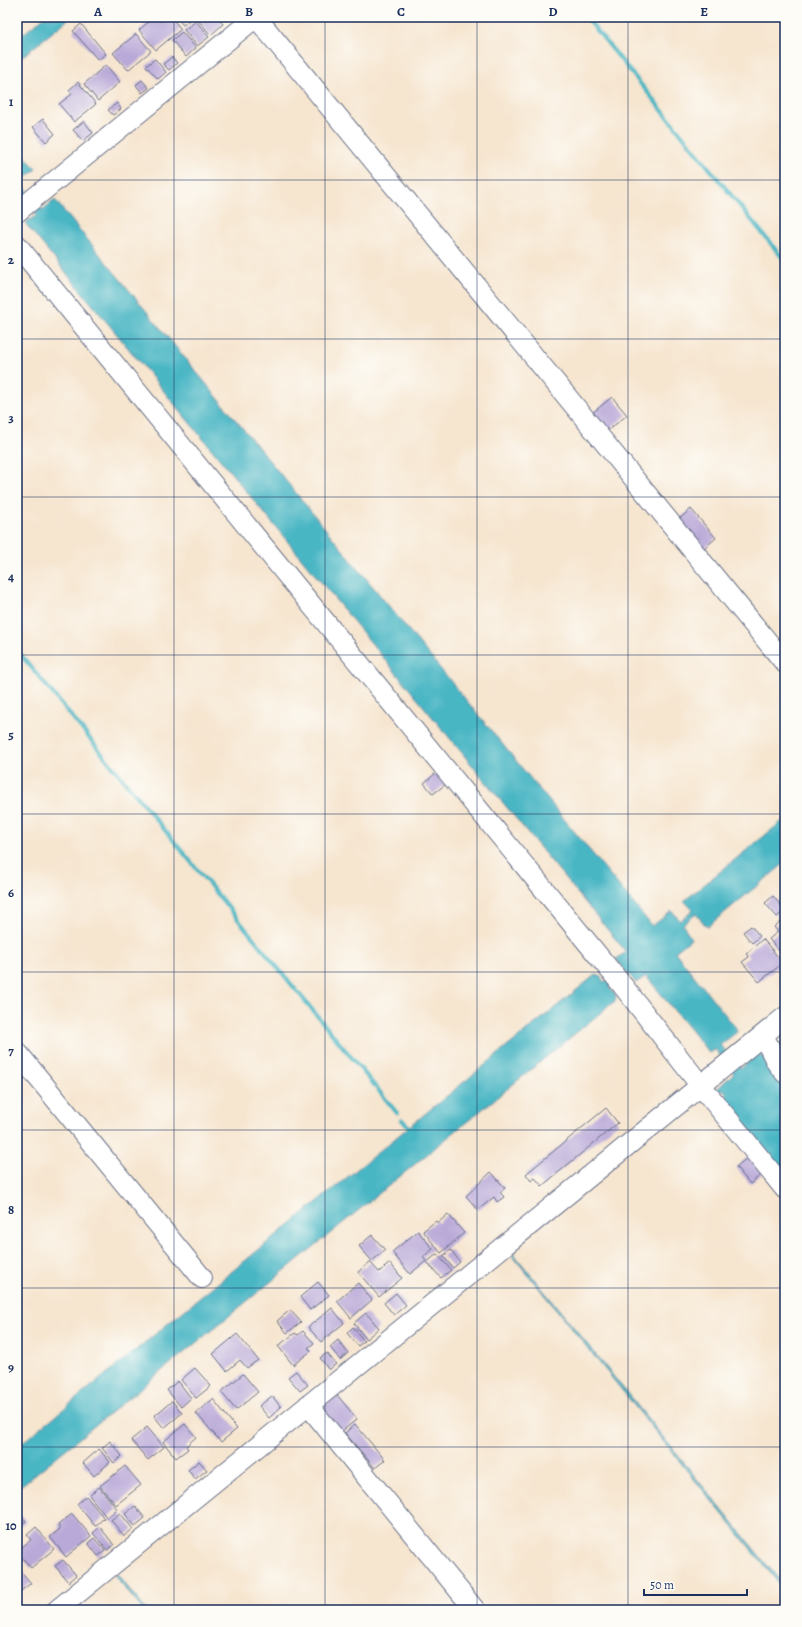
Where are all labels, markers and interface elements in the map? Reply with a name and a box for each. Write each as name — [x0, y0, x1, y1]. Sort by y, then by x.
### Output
text: A — [93, 3, 103, 20]
text: B — [245, 3, 253, 20]
text: C — [397, 3, 405, 20]
text: D — [548, 3, 558, 20]
text: E — [700, 3, 708, 20]
text: 1 — [9, 93, 14, 110]
text: 2 — [8, 251, 15, 268]
text: 3 — [8, 409, 14, 426]
text: 4 — [8, 568, 14, 585]
text: 5 — [8, 726, 14, 743]
text: 6 — [8, 884, 14, 901]
text: 7 — [8, 1042, 14, 1059]
text: 8 — [8, 1201, 14, 1218]
text: 9 — [8, 1359, 14, 1376]
text: 10 — [5, 1517, 17, 1534]
scale bar — [644, 1571, 747, 1597]
text: 50 m — [650, 1577, 674, 1593]

